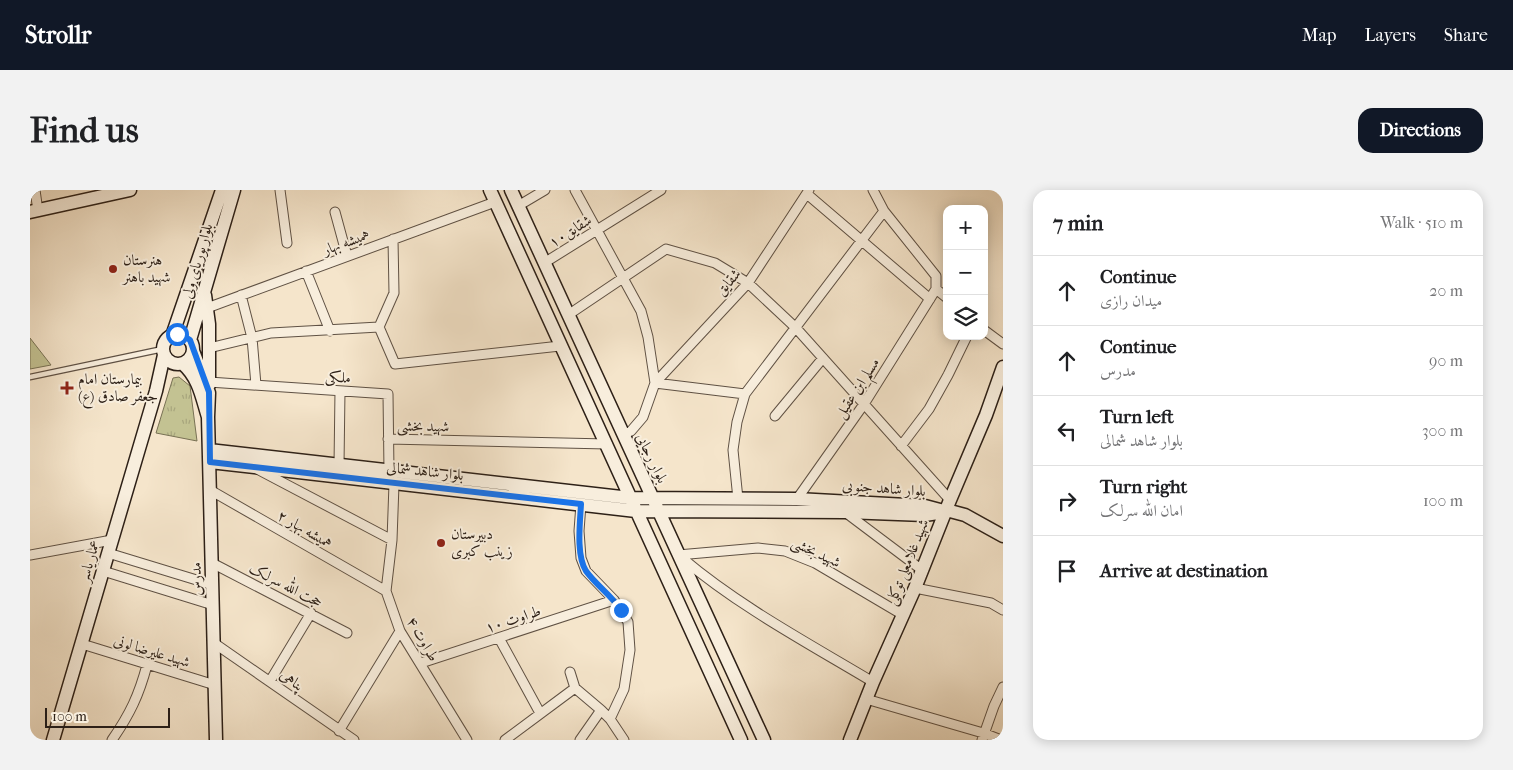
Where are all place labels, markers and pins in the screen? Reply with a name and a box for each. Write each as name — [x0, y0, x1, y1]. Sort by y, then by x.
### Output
place label: هنرستان شهید باهنر — [121, 251, 170, 287]
marker: هنرستان شهید باهنر — [107, 263, 119, 275]
place label: بیمارستان امام جعفر صادق (ع) — [78, 370, 158, 409]
marker: بیمارستان امام جعفر صادق (ع) — [60, 381, 74, 395]
place label: دبیرستان زینب کبری — [451, 525, 513, 561]
marker: دبیرستان زینب کبری — [435, 537, 447, 549]

